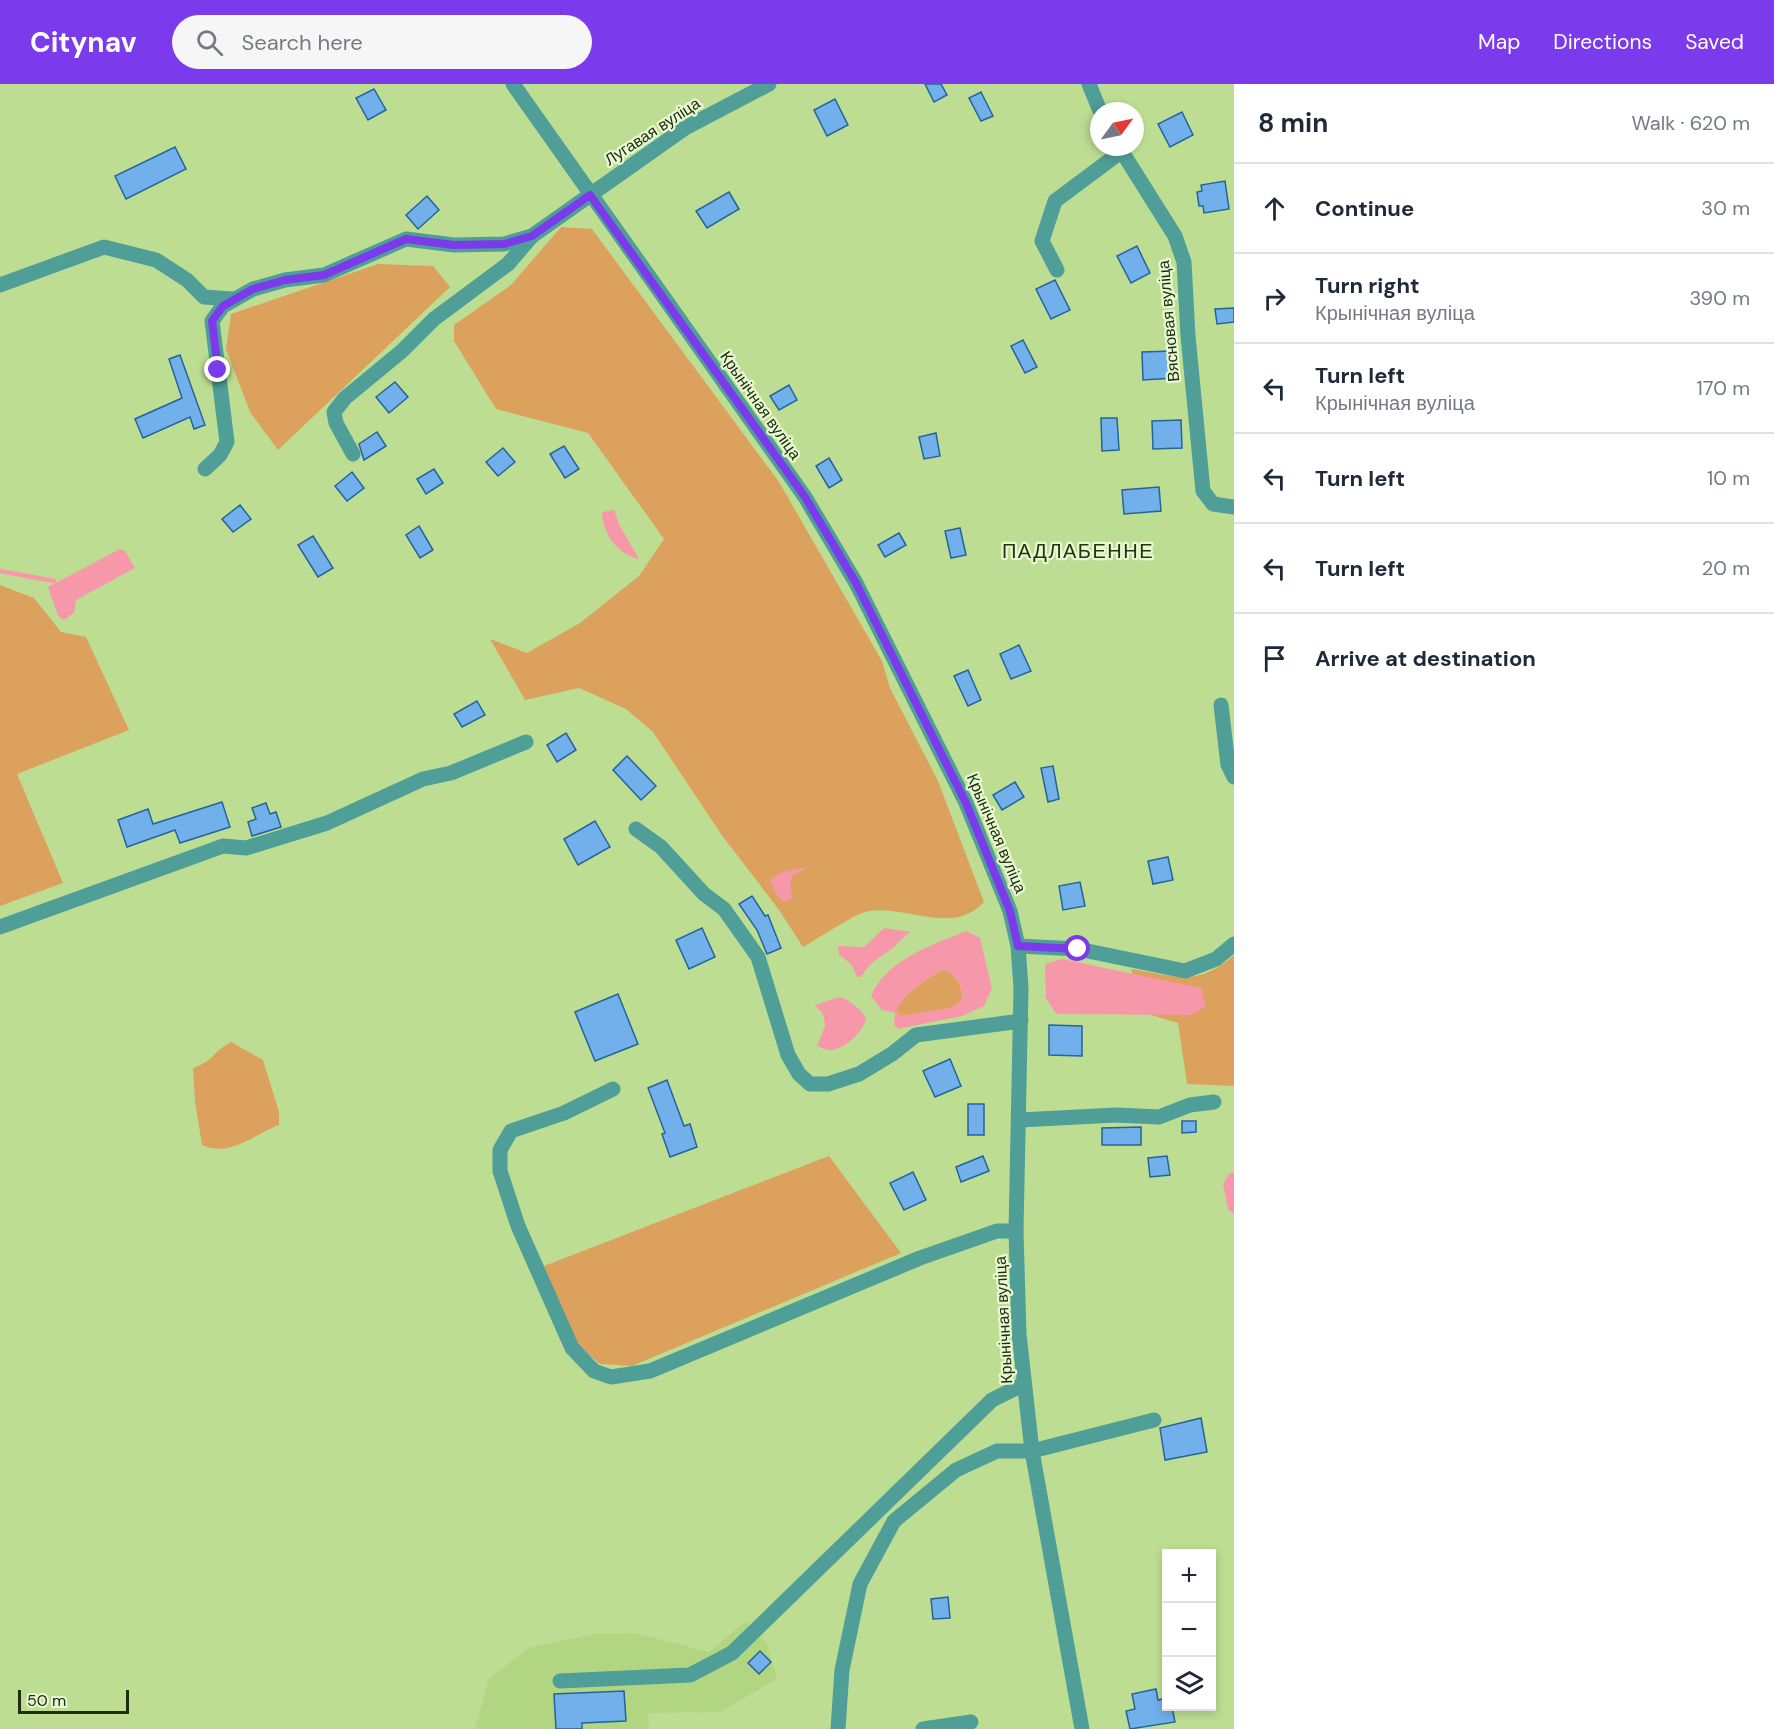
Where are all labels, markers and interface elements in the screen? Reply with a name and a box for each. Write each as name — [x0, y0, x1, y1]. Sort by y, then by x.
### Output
search box — [172, 15, 592, 69]
text: Citynav — [30, 24, 136, 61]
icon: search — [193, 26, 226, 59]
text: Search here — [241, 28, 363, 57]
text: Map — [1478, 28, 1520, 56]
text: Directions — [1553, 28, 1652, 56]
text: Saved — [1685, 28, 1744, 56]
street label: Лугавая вуліца — [600, 93, 704, 170]
north arrow — [1090, 102, 1144, 156]
text: 8 min — [1258, 106, 1328, 140]
text: Walk · 620 m — [1631, 110, 1750, 136]
icon: ahead — [1258, 192, 1291, 225]
text: Continue — [1315, 194, 1414, 223]
text: 30 m — [1701, 195, 1750, 221]
street label: Вясновая вуліца — [1153, 259, 1184, 383]
text: Turn right — [1315, 271, 1420, 300]
icon: right — [1258, 282, 1291, 315]
text: 390 m — [1689, 285, 1750, 311]
text: Крынічная вуліца — [1315, 300, 1475, 326]
street label: Крынічная вуліца — [715, 347, 806, 464]
route end — [204, 356, 230, 382]
text: Turn left — [1315, 361, 1405, 390]
icon: left — [1258, 372, 1291, 405]
text: 170 m — [1697, 375, 1750, 401]
text: Крынічная вуліца — [1315, 390, 1475, 416]
icon: left — [1258, 462, 1291, 495]
text: Turn left — [1315, 464, 1405, 493]
text: 10 m — [1707, 465, 1750, 491]
district label: ПАДЛАБЕННЕ — [1002, 538, 1154, 564]
icon: left — [1258, 552, 1291, 585]
text: Turn left — [1315, 554, 1405, 583]
text: 20 m — [1702, 555, 1750, 581]
icon: arrive — [1258, 642, 1291, 675]
text: Arrive at destination — [1315, 644, 1536, 673]
street label: Крынічная вуліца — [962, 770, 1031, 896]
route start — [1064, 935, 1090, 961]
street label: Крынічная вуліца — [990, 1255, 1017, 1384]
map controls — [1162, 1549, 1216, 1711]
button: + — [1162, 1549, 1216, 1603]
button: − — [1162, 1603, 1216, 1657]
button: layers — [1162, 1657, 1216, 1711]
scale bar — [18, 1687, 129, 1714]
text: 50 m — [27, 1690, 66, 1711]

